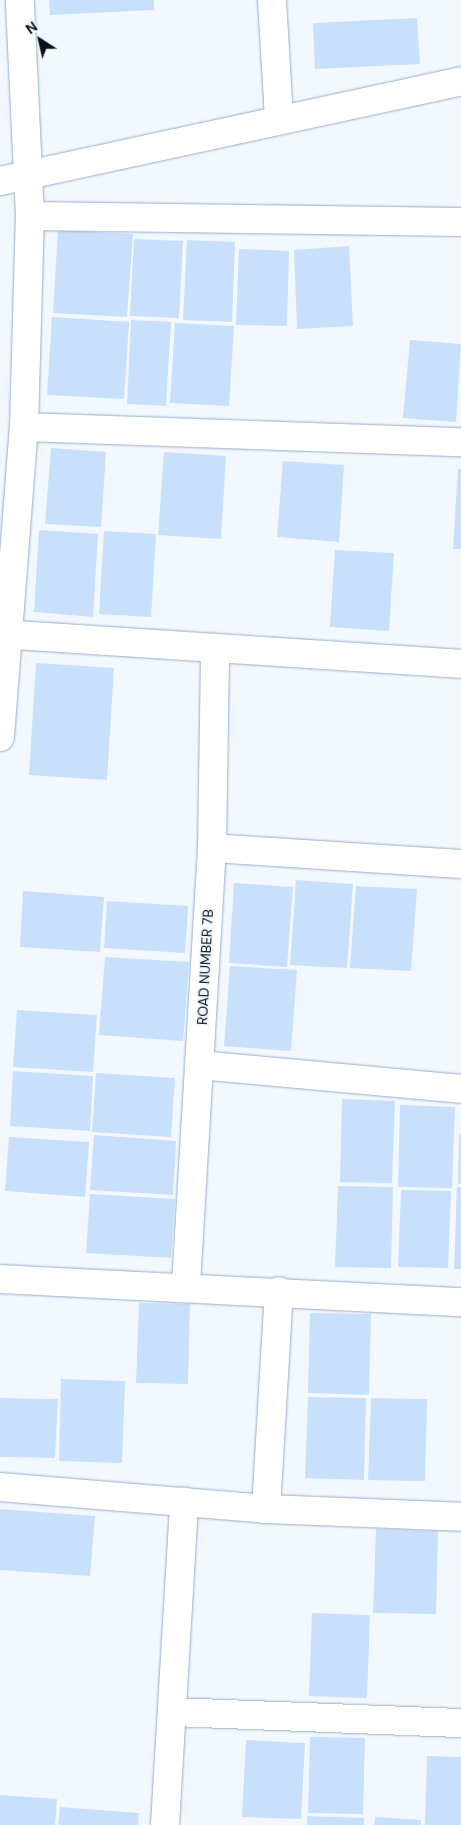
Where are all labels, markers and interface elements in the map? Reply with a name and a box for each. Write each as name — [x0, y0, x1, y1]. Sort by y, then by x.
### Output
north arrow — [15, 15, 65, 65]
text: N — [22, 17, 41, 38]
street label: ROAD NUMBER 7B — [194, 909, 216, 1025]

